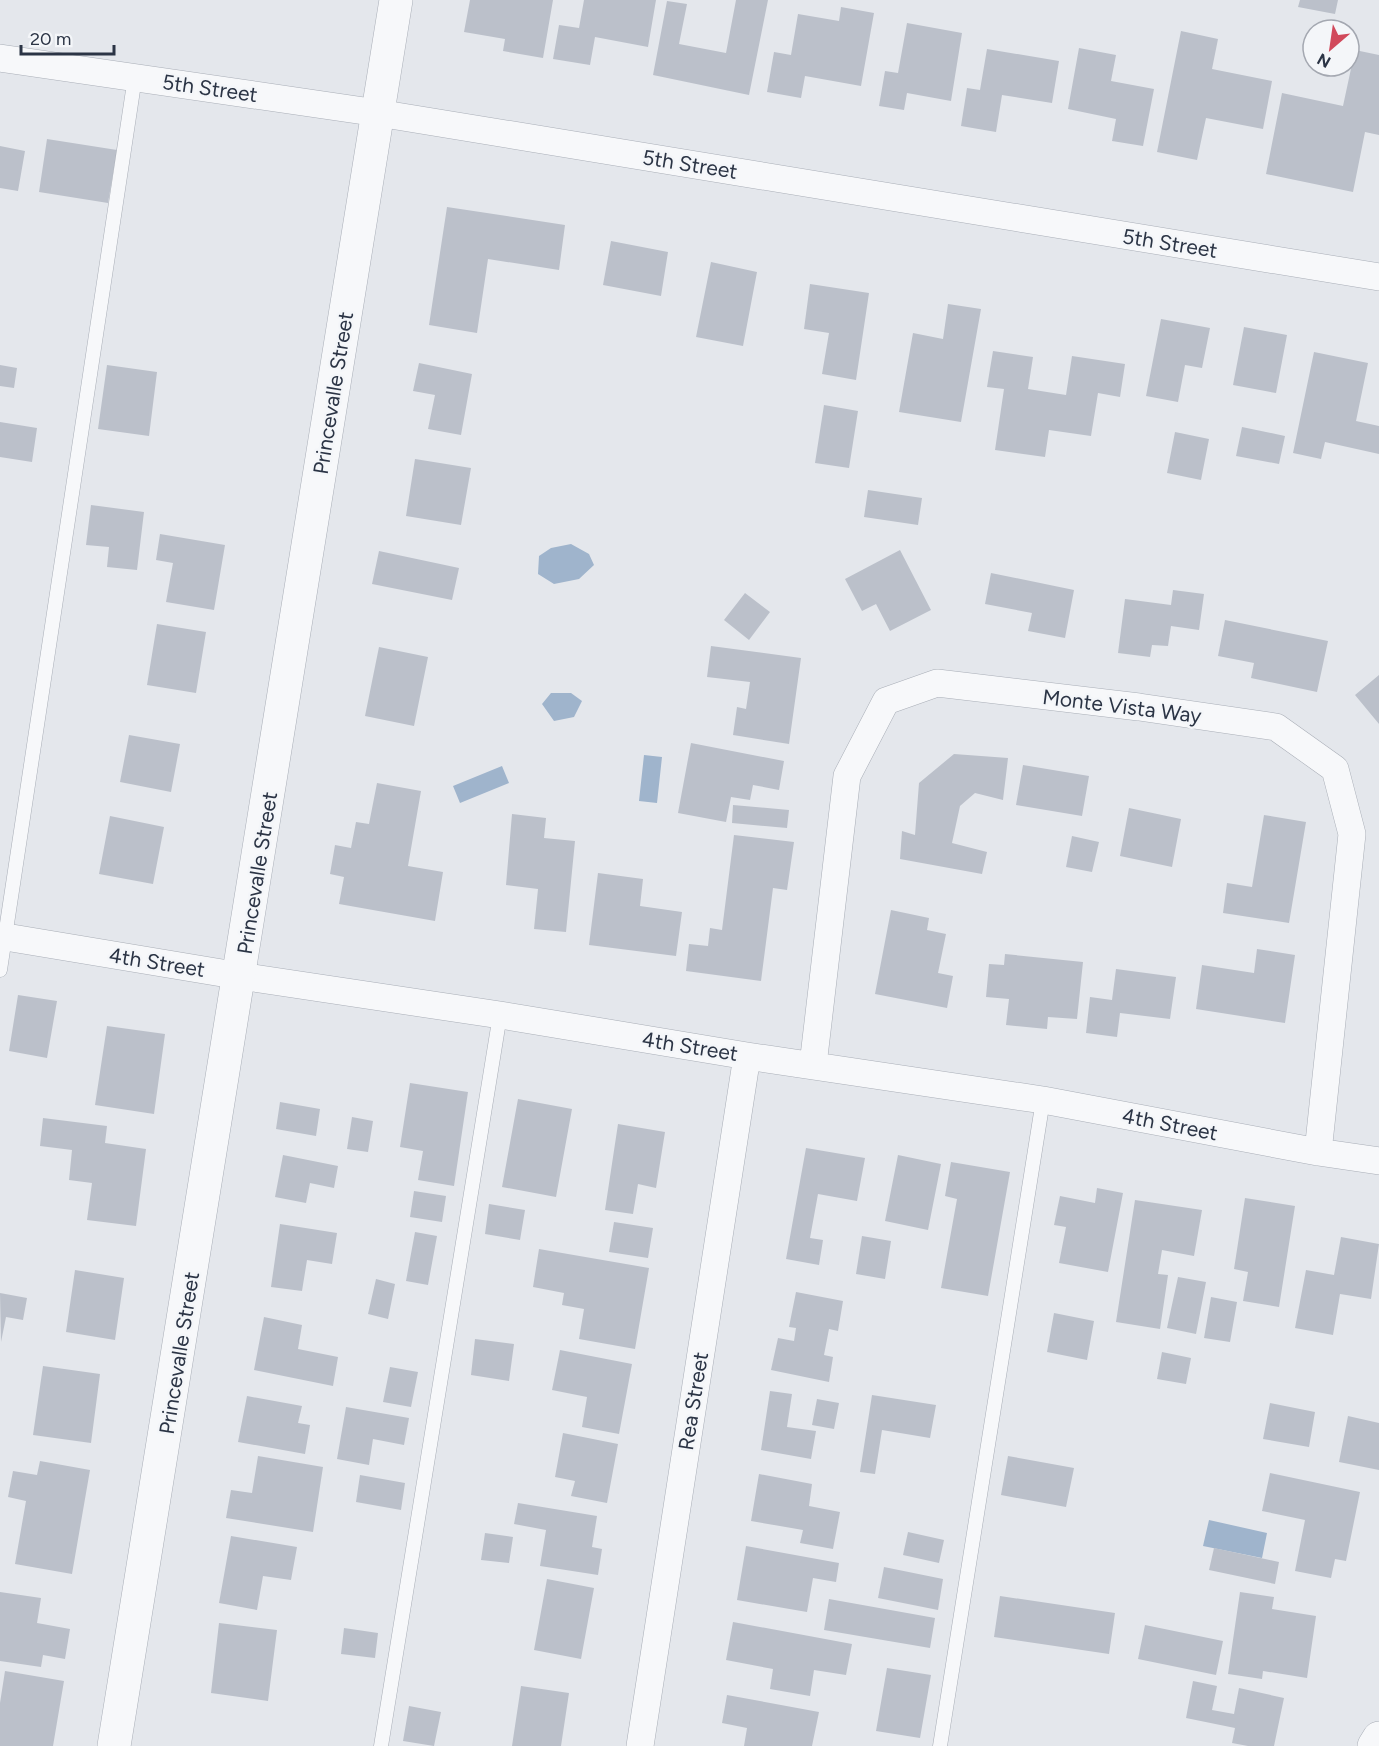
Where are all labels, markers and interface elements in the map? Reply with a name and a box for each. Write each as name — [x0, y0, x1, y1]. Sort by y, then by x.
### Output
scale bar — [21, 18, 114, 56]
north arrow — [1301, 18, 1361, 78]
text: 20 m — [30, 28, 71, 50]
text: N — [1314, 49, 1334, 72]
street label: 5th Street — [161, 69, 259, 107]
street label: 5th Street — [641, 144, 739, 184]
street label: 5th Street — [1121, 223, 1219, 263]
street label: Princevalle Street — [308, 310, 358, 476]
street label: Monte Vista Way — [1041, 684, 1203, 728]
street label: Princevalle Street — [232, 790, 282, 956]
street label: 4th Street — [107, 942, 207, 982]
street label: 4th Street — [640, 1026, 740, 1066]
street label: 4th Street — [1120, 1103, 1220, 1146]
street label: Princevalle Street — [154, 1270, 204, 1436]
street label: Rea Street — [673, 1350, 713, 1452]

